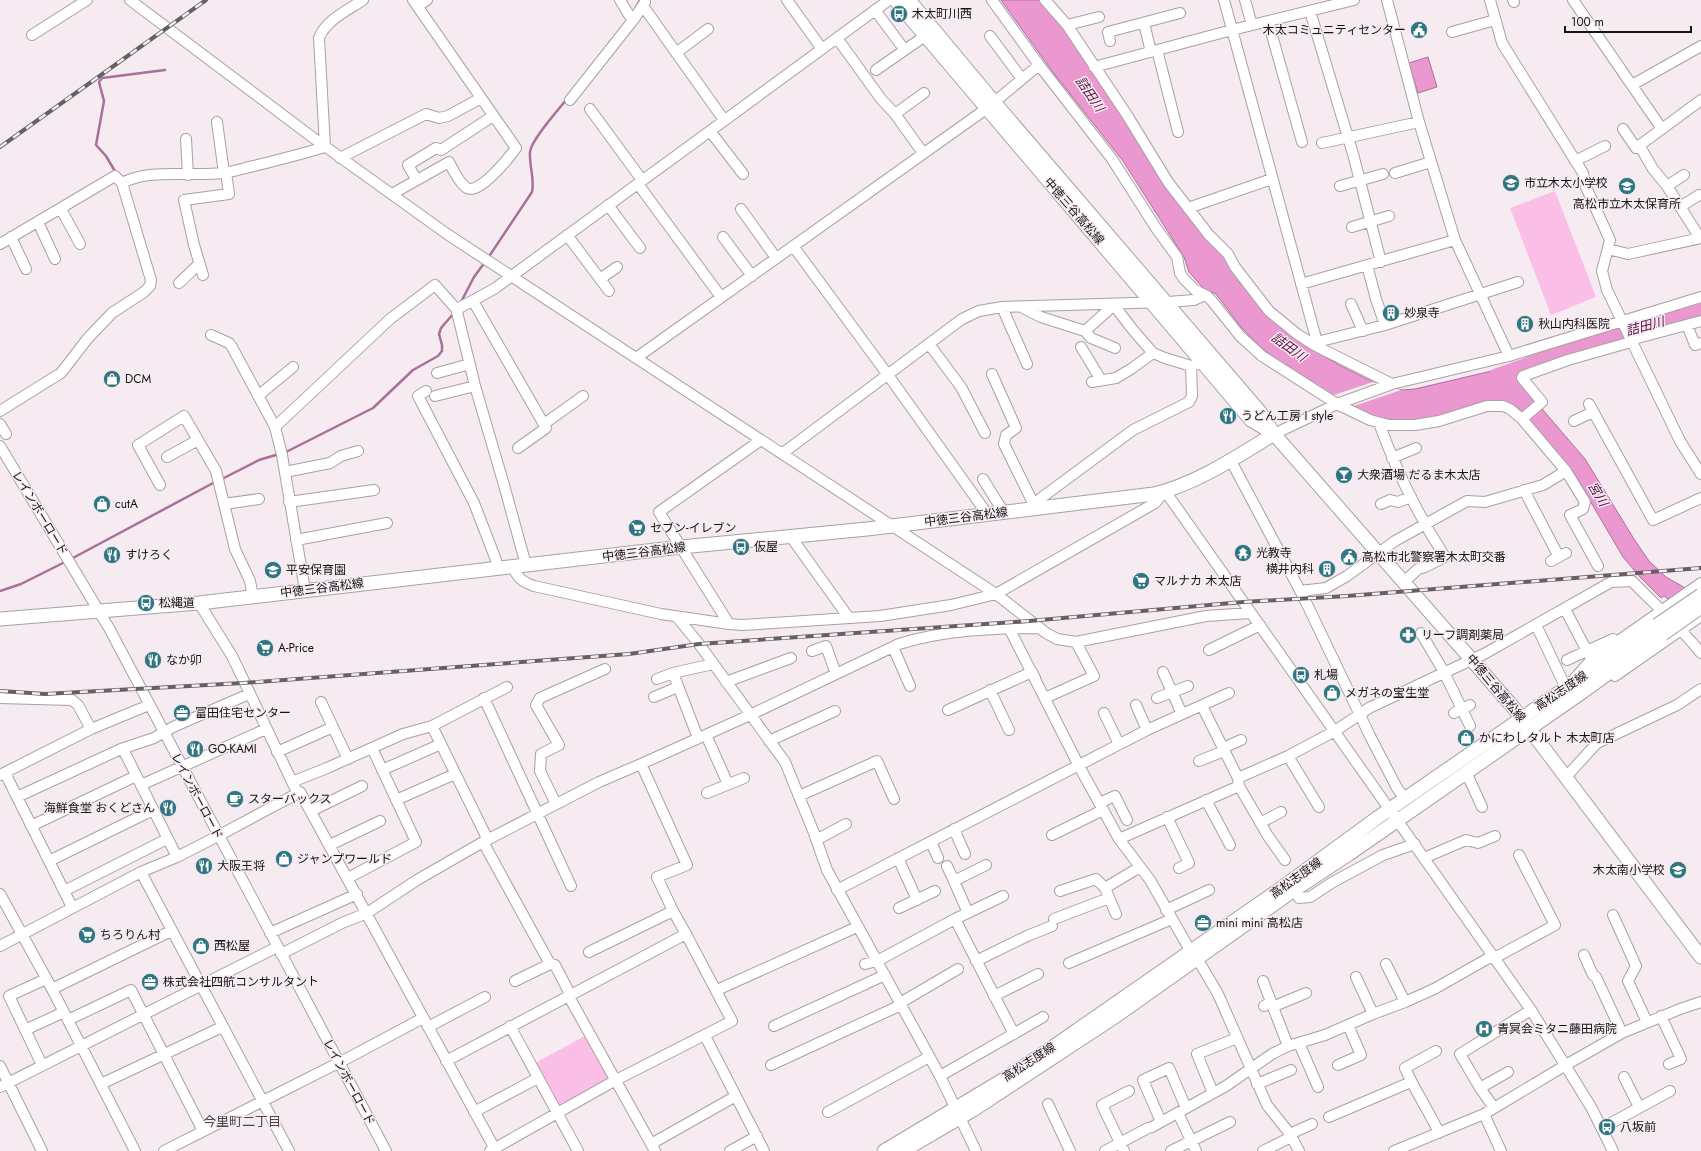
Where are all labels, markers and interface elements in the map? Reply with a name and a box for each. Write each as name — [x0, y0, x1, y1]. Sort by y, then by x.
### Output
bus stop icon: 木太町川西 — [889, 4, 909, 24]
place label: 木太町川西 — [912, 5, 972, 23]
scale bar — [1565, 8, 1691, 34]
text: 100 m — [1571, 13, 1604, 31]
public building icon: 木太コミュニティセンター — [1409, 20, 1429, 40]
place label: 木太コミュニティセンター — [1263, 21, 1406, 39]
water label: 詰田川 — [1071, 73, 1110, 117]
street label: 中徳三谷高松線 — [1040, 173, 1108, 249]
school or university icon: 市立木太小学校 — [1501, 173, 1521, 193]
place label: 市立木太小学校 — [1524, 174, 1608, 192]
school or university icon: 高松市立木太保育所 — [1617, 176, 1637, 196]
place label: 高松市立木太保育所 — [1573, 195, 1681, 213]
building icon: 妙泉寺 — [1381, 303, 1401, 323]
place label: 妙泉寺 — [1404, 304, 1440, 322]
water label: 詰田川 — [1624, 311, 1668, 340]
building icon: 秋山内科医院 — [1515, 314, 1535, 334]
place label: 秋山内科医院 — [1538, 315, 1610, 333]
water label: 詰田川 — [1268, 328, 1312, 367]
shop icon: DCM — [102, 369, 122, 389]
place label: DCM — [125, 370, 151, 388]
restaurant icon: うどん工房 I style — [1218, 406, 1238, 426]
place label: うどん工房 I style — [1241, 407, 1333, 425]
bar icon: 大衆酒場 だるま木太店 — [1334, 465, 1354, 485]
place label: 大衆酒場 だるま木太店 — [1357, 466, 1481, 484]
street label: レインボーロード — [8, 467, 72, 559]
water label: 宮川 — [1583, 478, 1614, 512]
shop icon: cutA — [92, 494, 112, 514]
place label: cutA — [115, 495, 138, 513]
street label: 中徳三谷高松線 — [923, 503, 1009, 531]
supermarket icon: セブン-イレブン — [627, 518, 647, 538]
place label: セブン-イレブン — [650, 519, 737, 537]
bus stop icon: 仮屋 — [731, 537, 751, 557]
street label: 中徳三谷高松線 — [601, 538, 687, 566]
place label: 仮屋 — [754, 538, 778, 556]
temple icon: 光教寺 — [1233, 543, 1253, 563]
place label: 光教寺 — [1256, 544, 1292, 562]
restaurant icon: すけろく — [102, 545, 122, 565]
place label: すけろく — [125, 546, 173, 564]
public building icon: 高松市北警察署木太町交番 — [1339, 547, 1359, 567]
place label: 高松市北警察署木太町交番 — [1362, 548, 1506, 566]
building icon: 横井内科 — [1317, 559, 1337, 579]
school or university icon: 平安保育園 — [263, 560, 283, 580]
place label: 横井内科 — [1266, 560, 1314, 578]
place label: 平安保育園 — [286, 561, 346, 579]
supermarket icon: マルナカ 木太店 — [1131, 571, 1151, 591]
place label: マルナカ 木太店 — [1154, 572, 1242, 590]
street label: 中徳三谷高松線 — [279, 574, 365, 602]
bus stop icon: 松縄道 — [136, 593, 156, 613]
place label: 松縄道 — [159, 594, 195, 612]
pharmacy icon: リーフ調剤薬局 — [1398, 625, 1418, 645]
place label: リーフ調剤薬局 — [1421, 626, 1504, 644]
supermarket icon: A-Price — [255, 638, 275, 658]
place label: A-Price — [278, 639, 314, 657]
restaurant icon: なか卯 — [143, 650, 163, 670]
street label: 中徳三谷高松線 — [1462, 650, 1530, 726]
place label: なか卯 — [166, 651, 202, 669]
bus stop icon: 札場 — [1291, 665, 1311, 685]
place label: 札場 — [1314, 666, 1338, 684]
street label: 高松志度線 — [1531, 667, 1591, 715]
shop icon: メガネの宝生堂 — [1322, 683, 1342, 703]
place label: メガネの宝生堂 — [1345, 684, 1429, 702]
office icon: 富田住宅センター — [172, 703, 192, 723]
place label: 富田住宅センター — [195, 704, 291, 722]
shop icon: かにわしタルト 木太町店 — [1456, 728, 1476, 748]
place label: かにわしタルト 木太町店 — [1479, 729, 1615, 747]
restaurant icon: GO-KAMI — [185, 739, 205, 759]
place label: GO-KAMI — [208, 740, 257, 758]
street label: レインボーロード — [167, 749, 227, 843]
cafe icon: スターバックス — [225, 789, 245, 809]
place label: スターバックス — [248, 790, 332, 808]
restaurant icon: 海鮮食堂 おくどさん — [158, 798, 178, 818]
place label: 海鮮食堂 おくどさん — [44, 799, 155, 817]
shop icon: ジャンプワールド — [274, 849, 294, 869]
place label: ジャンプワールド — [297, 850, 392, 868]
street label: 高松志度線 — [1266, 853, 1326, 903]
restaurant icon: 大阪王将 — [194, 856, 214, 876]
place label: 大阪王将 — [217, 857, 265, 875]
school or university icon: 木太南小学校 — [1668, 860, 1688, 880]
place label: 木太南小学校 — [1593, 861, 1665, 879]
office icon: mini mini 高松店 — [1193, 913, 1213, 933]
place label: mini mini 高松店 — [1216, 914, 1303, 932]
supermarket icon: ちろりん村 — [77, 925, 97, 945]
place label: ちろりん村 — [100, 926, 161, 944]
shop icon: 西松屋 — [191, 936, 211, 956]
place label: 西松屋 — [214, 937, 250, 955]
office icon: 株式会社四航コンサルタント — [140, 972, 160, 992]
place label: 株式会社四航コンサルタント — [163, 973, 319, 991]
hospital icon: 青冥会ミタニ藤田病院 — [1474, 1019, 1494, 1039]
place label: 青冥会ミタニ藤田病院 — [1497, 1020, 1617, 1038]
street label: レインボーロード — [319, 1035, 379, 1129]
street label: 高松志度線 — [999, 1038, 1059, 1086]
district label: 今里町二丁目 — [203, 1112, 281, 1131]
bus stop icon: 八坂前 — [1597, 1117, 1617, 1137]
place label: 八坂前 — [1620, 1118, 1656, 1136]

